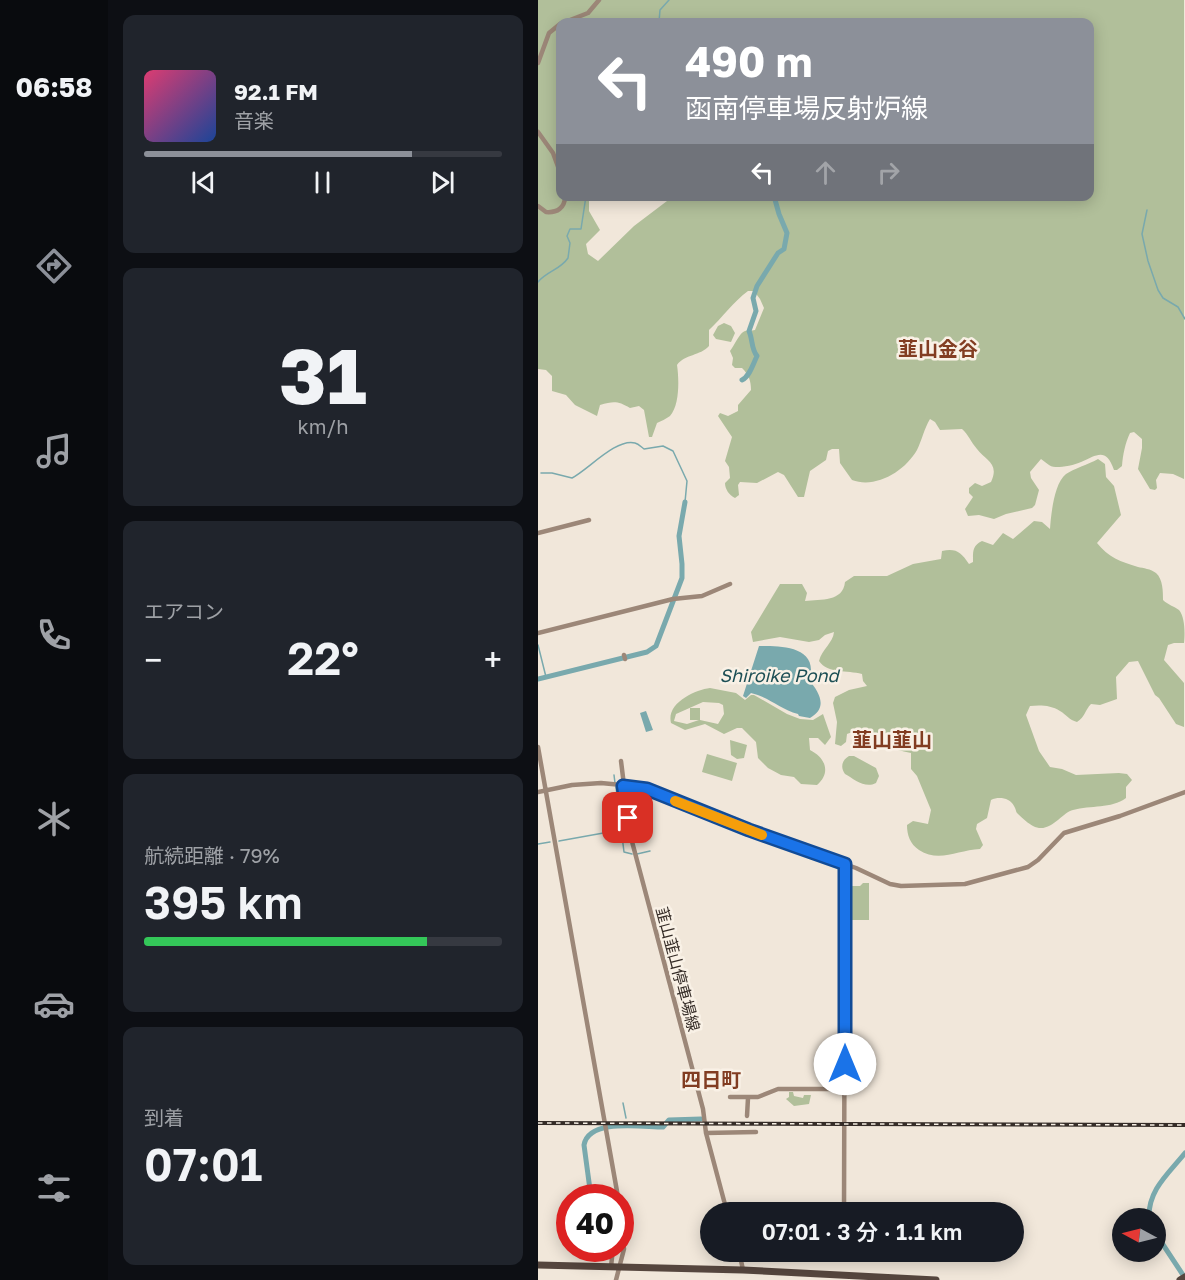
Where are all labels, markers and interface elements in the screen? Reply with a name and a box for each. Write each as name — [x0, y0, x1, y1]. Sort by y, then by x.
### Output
text: 490 m — [685, 36, 812, 86]
icon: left — [586, 42, 664, 120]
text: 06:58 — [15, 71, 93, 103]
text: 92.1 FM — [234, 78, 318, 105]
text: 函南停車場反射炉線 — [685, 92, 928, 124]
text: 音楽 — [234, 108, 274, 132]
icon: left — [746, 156, 779, 189]
icon: ahead — [809, 156, 842, 189]
icon: right — [872, 156, 905, 189]
icon: previous — [187, 166, 220, 199]
icon: pause — [306, 166, 339, 199]
icon: next — [426, 166, 459, 199]
icon: directions — [33, 245, 75, 287]
text: 31 — [279, 328, 367, 421]
district label: 韮山金谷 — [898, 336, 978, 360]
text: km/h — [298, 414, 348, 438]
icon: music — [33, 430, 75, 472]
text: エアコン — [144, 599, 224, 623]
icon: phone — [33, 614, 75, 656]
text: 22° — [287, 631, 359, 685]
text: − — [144, 640, 162, 679]
text: + — [484, 640, 502, 679]
water label: Shiroike Pond — [719, 664, 841, 686]
district label: 韮山韮山 — [852, 727, 932, 751]
pin — [602, 792, 653, 843]
icon: climate — [33, 798, 75, 840]
icon: arrive — [611, 801, 644, 834]
text: 航続距離 · 79% — [144, 843, 280, 867]
text: 395 km — [144, 875, 303, 929]
street label: 韮山韮山停車場線 — [652, 905, 704, 1033]
icon: car — [33, 983, 75, 1025]
position arrow — [813, 1032, 877, 1096]
district label: 四日町 — [681, 1067, 741, 1091]
text: 到着 — [144, 1105, 184, 1129]
text: 07:01 — [144, 1137, 262, 1191]
icon: filters — [33, 1167, 75, 1209]
speed limit sign: 40 — [556, 1184, 634, 1262]
north arrow — [1112, 1208, 1166, 1262]
map controls — [1112, 1208, 1166, 1262]
text: 07:01 · 3 分 · 1.1 km — [762, 1218, 962, 1245]

